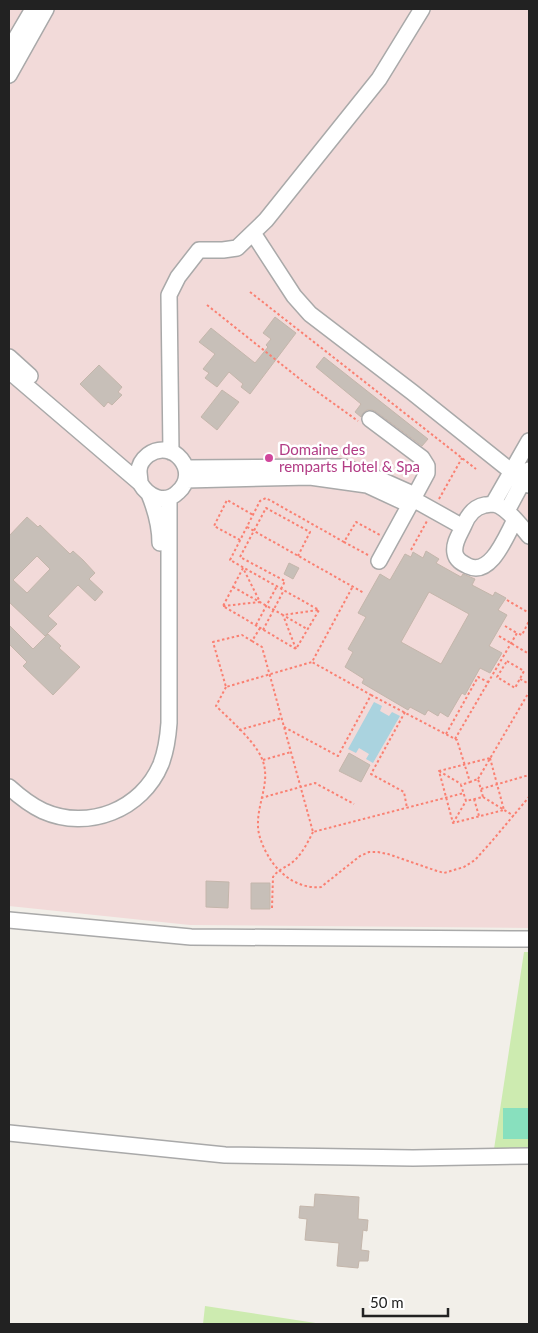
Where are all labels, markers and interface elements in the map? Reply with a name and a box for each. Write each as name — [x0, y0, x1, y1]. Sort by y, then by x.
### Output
place label: Domaine des remparts Hotel & Spa — [279, 440, 420, 475]
marker: Domaine des remparts Hotel & Spa — [263, 452, 275, 464]
scale bar — [363, 1286, 448, 1318]
text: 50 m — [370, 1293, 404, 1311]

